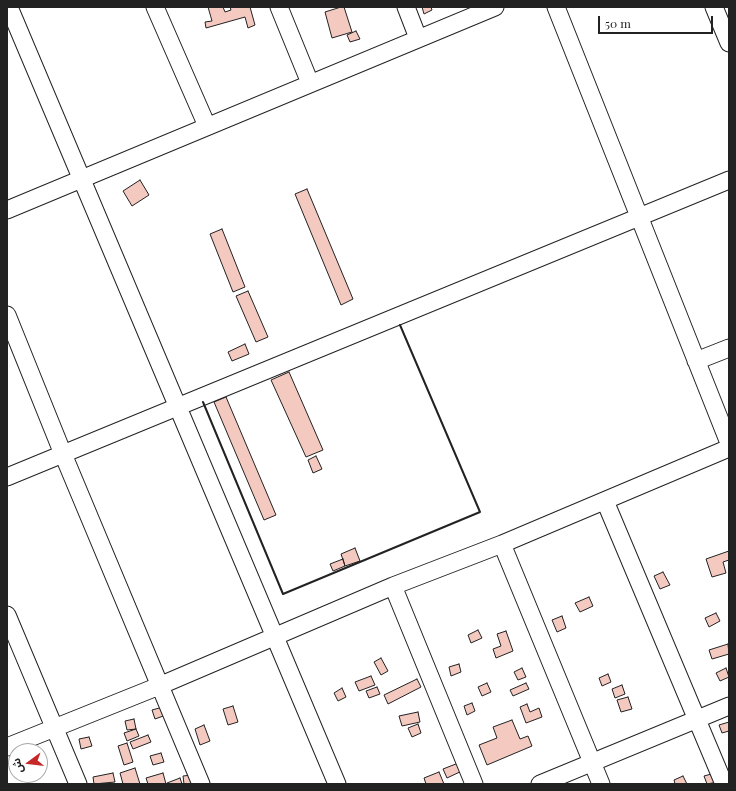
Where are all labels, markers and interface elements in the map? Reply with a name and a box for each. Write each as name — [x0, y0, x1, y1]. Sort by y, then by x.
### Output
scale bar — [600, 8, 715, 34]
text: 50 m — [605, 15, 631, 31]
north arrow — [8, 743, 48, 783]
text: ش — [8, 757, 26, 775]

